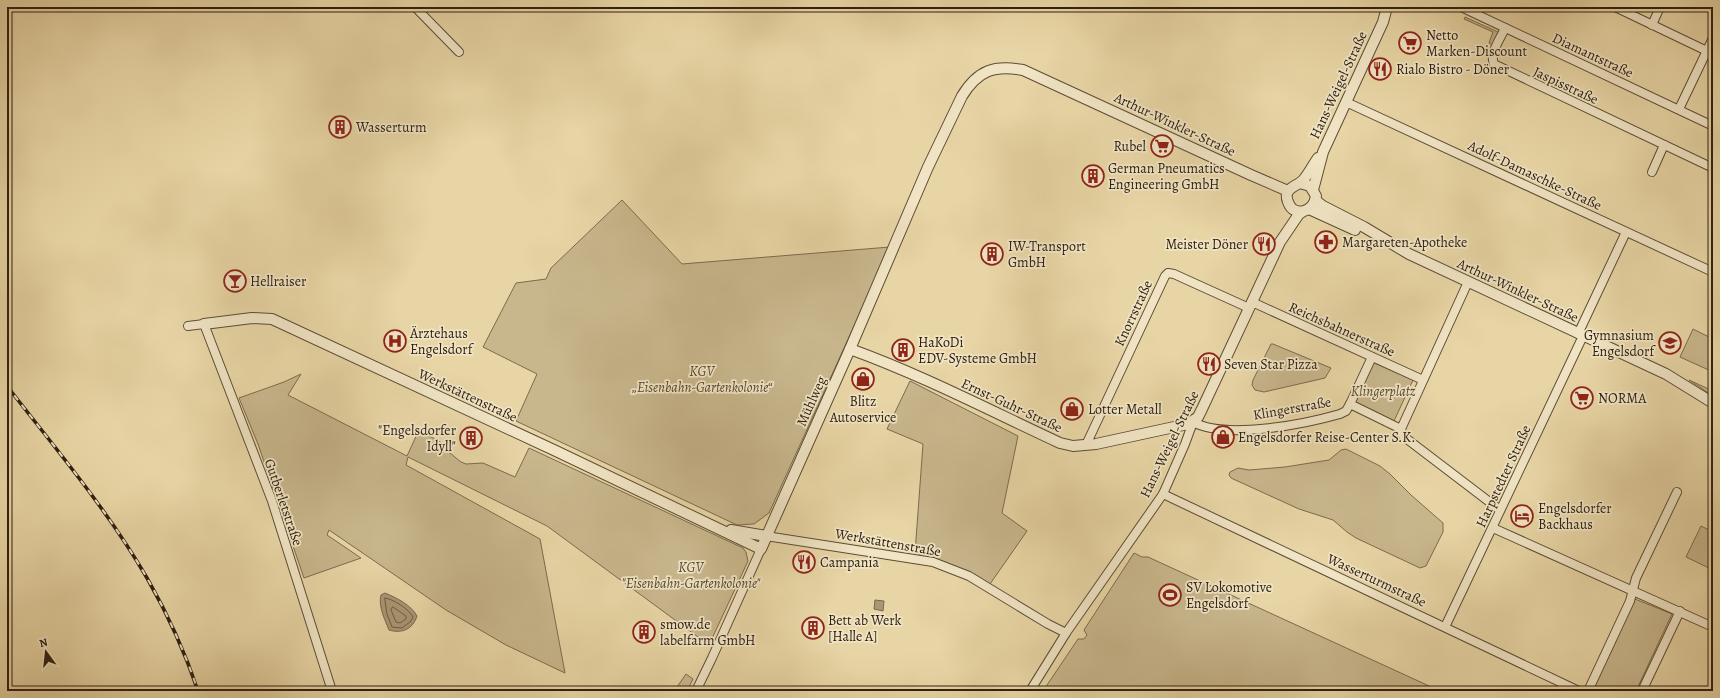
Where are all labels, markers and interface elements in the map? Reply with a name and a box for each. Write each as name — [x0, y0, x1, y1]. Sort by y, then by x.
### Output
place label: Netto Marken-Discount — [1426, 26, 1527, 61]
street label: Hans-Weigel-Straße — [1305, 28, 1372, 142]
street label: Diamantstraße — [1549, 28, 1636, 83]
supermarket icon: Netto Marken-Discount — [1397, 30, 1423, 56]
restaurant icon: Rialo Bistro - Döner — [1367, 56, 1393, 82]
place label: Rialo Bistro - Döner — [1396, 60, 1510, 79]
street label: Jaspisstraße — [1530, 62, 1601, 109]
street label: Arthur-Winkler-Straße — [1110, 88, 1238, 161]
building icon: Wasserturm — [327, 114, 353, 140]
place label: Wasserturm — [355, 118, 427, 137]
supermarket icon: Rubel — [1149, 133, 1175, 159]
street label: Adolf-Damaschke-Straße — [1464, 136, 1605, 215]
place label: Rubel — [1113, 137, 1147, 156]
place label: German Pneumatics Engineering GmbH — [1108, 159, 1225, 194]
building icon: German Pneumatics Engineering GmbH — [1080, 163, 1106, 189]
pharmacy icon: Margareten-Apotheke — [1313, 229, 1339, 255]
restaurant icon: Meister Döner — [1251, 231, 1277, 257]
place label: Margareten-Apotheke — [1342, 233, 1467, 252]
place label: Meister Döner — [1165, 235, 1249, 254]
place label: IW-Transport GmbH — [1008, 237, 1086, 272]
building icon: IW-Transport GmbH — [979, 241, 1005, 267]
street label: Arthur-Winkler-Straße — [1453, 254, 1581, 327]
bar icon: Hellraiser — [222, 268, 248, 294]
place label: Hellraiser — [250, 272, 307, 291]
street label: Knorrstraße — [1110, 277, 1157, 349]
street label: Reichsbahnerstraße — [1286, 298, 1398, 361]
place label: Ärztehaus Engelsdorf — [409, 324, 475, 359]
place label: Gymnasium Engelsdorf — [1584, 326, 1656, 361]
hospital icon: Ärztehaus Engelsdorf — [382, 328, 408, 354]
school or university icon: Gymnasium Engelsdorf — [1657, 330, 1683, 356]
place label: HaKoDi EDV-Systeme GmbH — [918, 333, 1037, 368]
building icon: HaKoDi EDV-Systeme GmbH — [890, 337, 916, 363]
restaurant icon: Seven Star Pizza — [1196, 351, 1222, 377]
place label: Seven Star Pizza — [1224, 355, 1318, 374]
park label: KGV „Eisenbahn-Gartenkolonie“ — [631, 362, 774, 397]
street label: Werkstättenstraße — [414, 364, 520, 427]
shop icon: Blitz Autoservice — [850, 366, 876, 392]
street label: Mühlweg — [792, 373, 831, 429]
street label: Ernst-Guhr-Straße — [958, 374, 1065, 437]
park label: Klingerplatz — [1351, 382, 1416, 401]
supermarket icon: NORMA — [1569, 385, 1595, 411]
street label: Hans-Weigel-Straße — [1135, 388, 1204, 501]
place label: NORMA — [1598, 389, 1647, 408]
place label: Blitz Autoservice — [829, 392, 896, 427]
street label: Klingerstraße — [1252, 392, 1333, 425]
shop icon: Lotter Metall — [1059, 396, 1085, 422]
place label: Lotter Metall — [1088, 400, 1162, 419]
place label: "Engelsdorfer Idyll" — [378, 421, 457, 456]
street label: Harpstedter Straße — [1471, 422, 1536, 531]
shop icon: Engelsdorfer Reise-Center S.K. — [1210, 424, 1236, 450]
building icon: "Engelsdorfer Idyll" — [458, 425, 484, 451]
place label: Engelsdorfer Reise-Center S.K. — [1238, 428, 1415, 447]
street label: Gutberletstraße — [260, 456, 307, 548]
place label: Engelsdorfer Backhaus — [1538, 499, 1612, 534]
hotel icon: Engelsdorfer Backhaus — [1509, 503, 1535, 529]
street label: Werkstättenstraße — [833, 524, 942, 561]
restaurant icon: Campania — [791, 549, 817, 575]
street label: Wasserturmstraße — [1323, 549, 1429, 612]
place label: Campania — [820, 553, 879, 572]
park label: KGV "Eisenbahn-Gartenkolonie" — [622, 558, 761, 593]
place label: SV Lokomotive Engelsdorf — [1186, 578, 1272, 613]
sports icon: SV Lokomotive Engelsdorf — [1157, 582, 1183, 608]
place label: Bett ab Werk [Halle A] — [828, 611, 902, 646]
place label: smow.de labelfarm GmbH — [660, 615, 756, 650]
building icon: Bett ab Werk [Halle A] — [800, 615, 826, 641]
building icon: smow.de labelfarm GmbH — [631, 619, 657, 645]
north arrow — [26, 632, 66, 672]
text: N — [38, 635, 49, 651]

